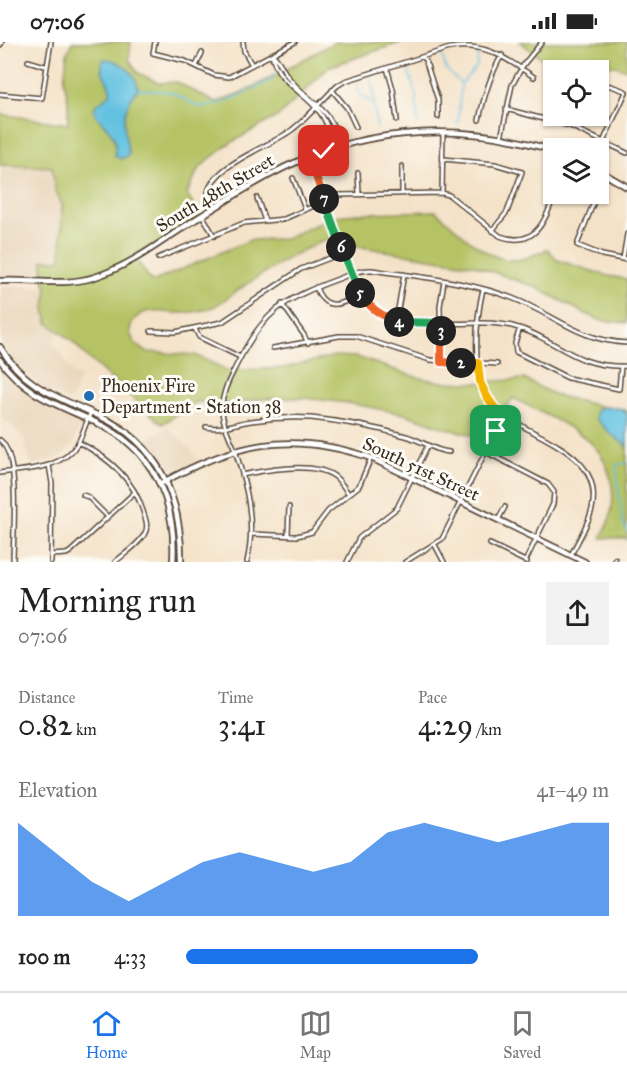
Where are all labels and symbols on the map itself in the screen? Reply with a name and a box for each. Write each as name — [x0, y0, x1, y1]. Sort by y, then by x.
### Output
pin — [298, 125, 349, 176]
street label: South 48th Street — [152, 149, 279, 237]
pin: 7 — [309, 184, 339, 214]
pin: 6 — [326, 232, 356, 262]
pin: 5 — [345, 278, 375, 308]
pin: 4 — [384, 307, 414, 337]
pin: 3 — [426, 316, 456, 346]
pin: 2 — [446, 348, 476, 378]
place label: Phoenix Fire Department - Station 38 — [101, 375, 281, 418]
marker: Phoenix Fire Department - Station 38 — [82, 389, 96, 403]
pin — [470, 405, 521, 456]
street label: South 51st Street — [359, 432, 483, 506]

